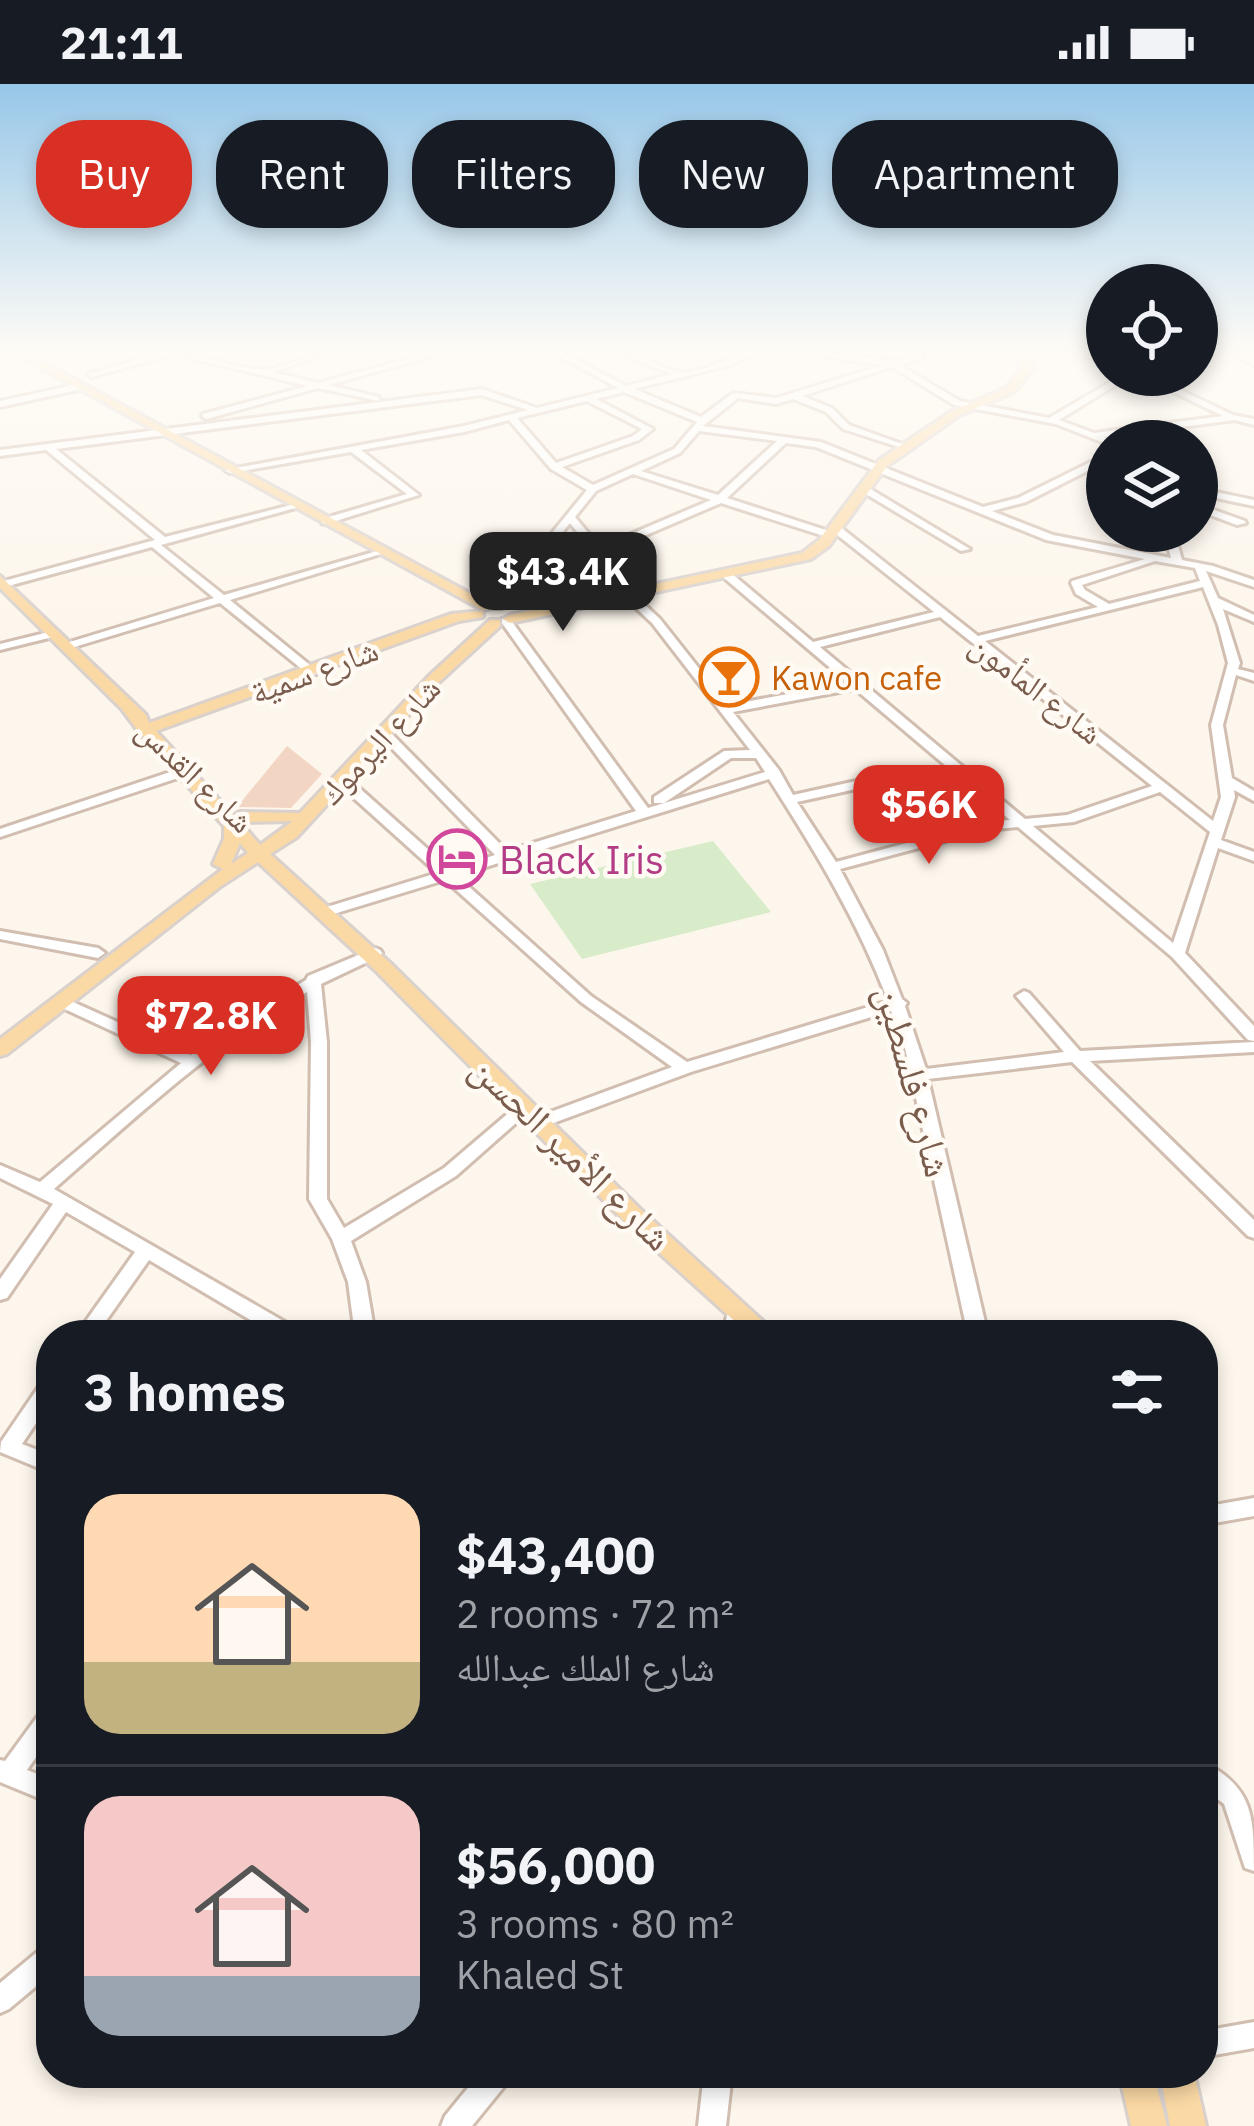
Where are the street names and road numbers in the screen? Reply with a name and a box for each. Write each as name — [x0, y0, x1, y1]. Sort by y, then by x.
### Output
street label: شارع المأمون — [962, 623, 1112, 753]
street label: شارع سمية — [244, 627, 384, 713]
street label: شارع اليرموك — [309, 667, 449, 813]
street label: شارع القدس — [128, 708, 264, 842]
street label: شارع فلسطين — [865, 979, 965, 1183]
street label: شارع الأمير الحسن — [460, 1043, 684, 1261]

